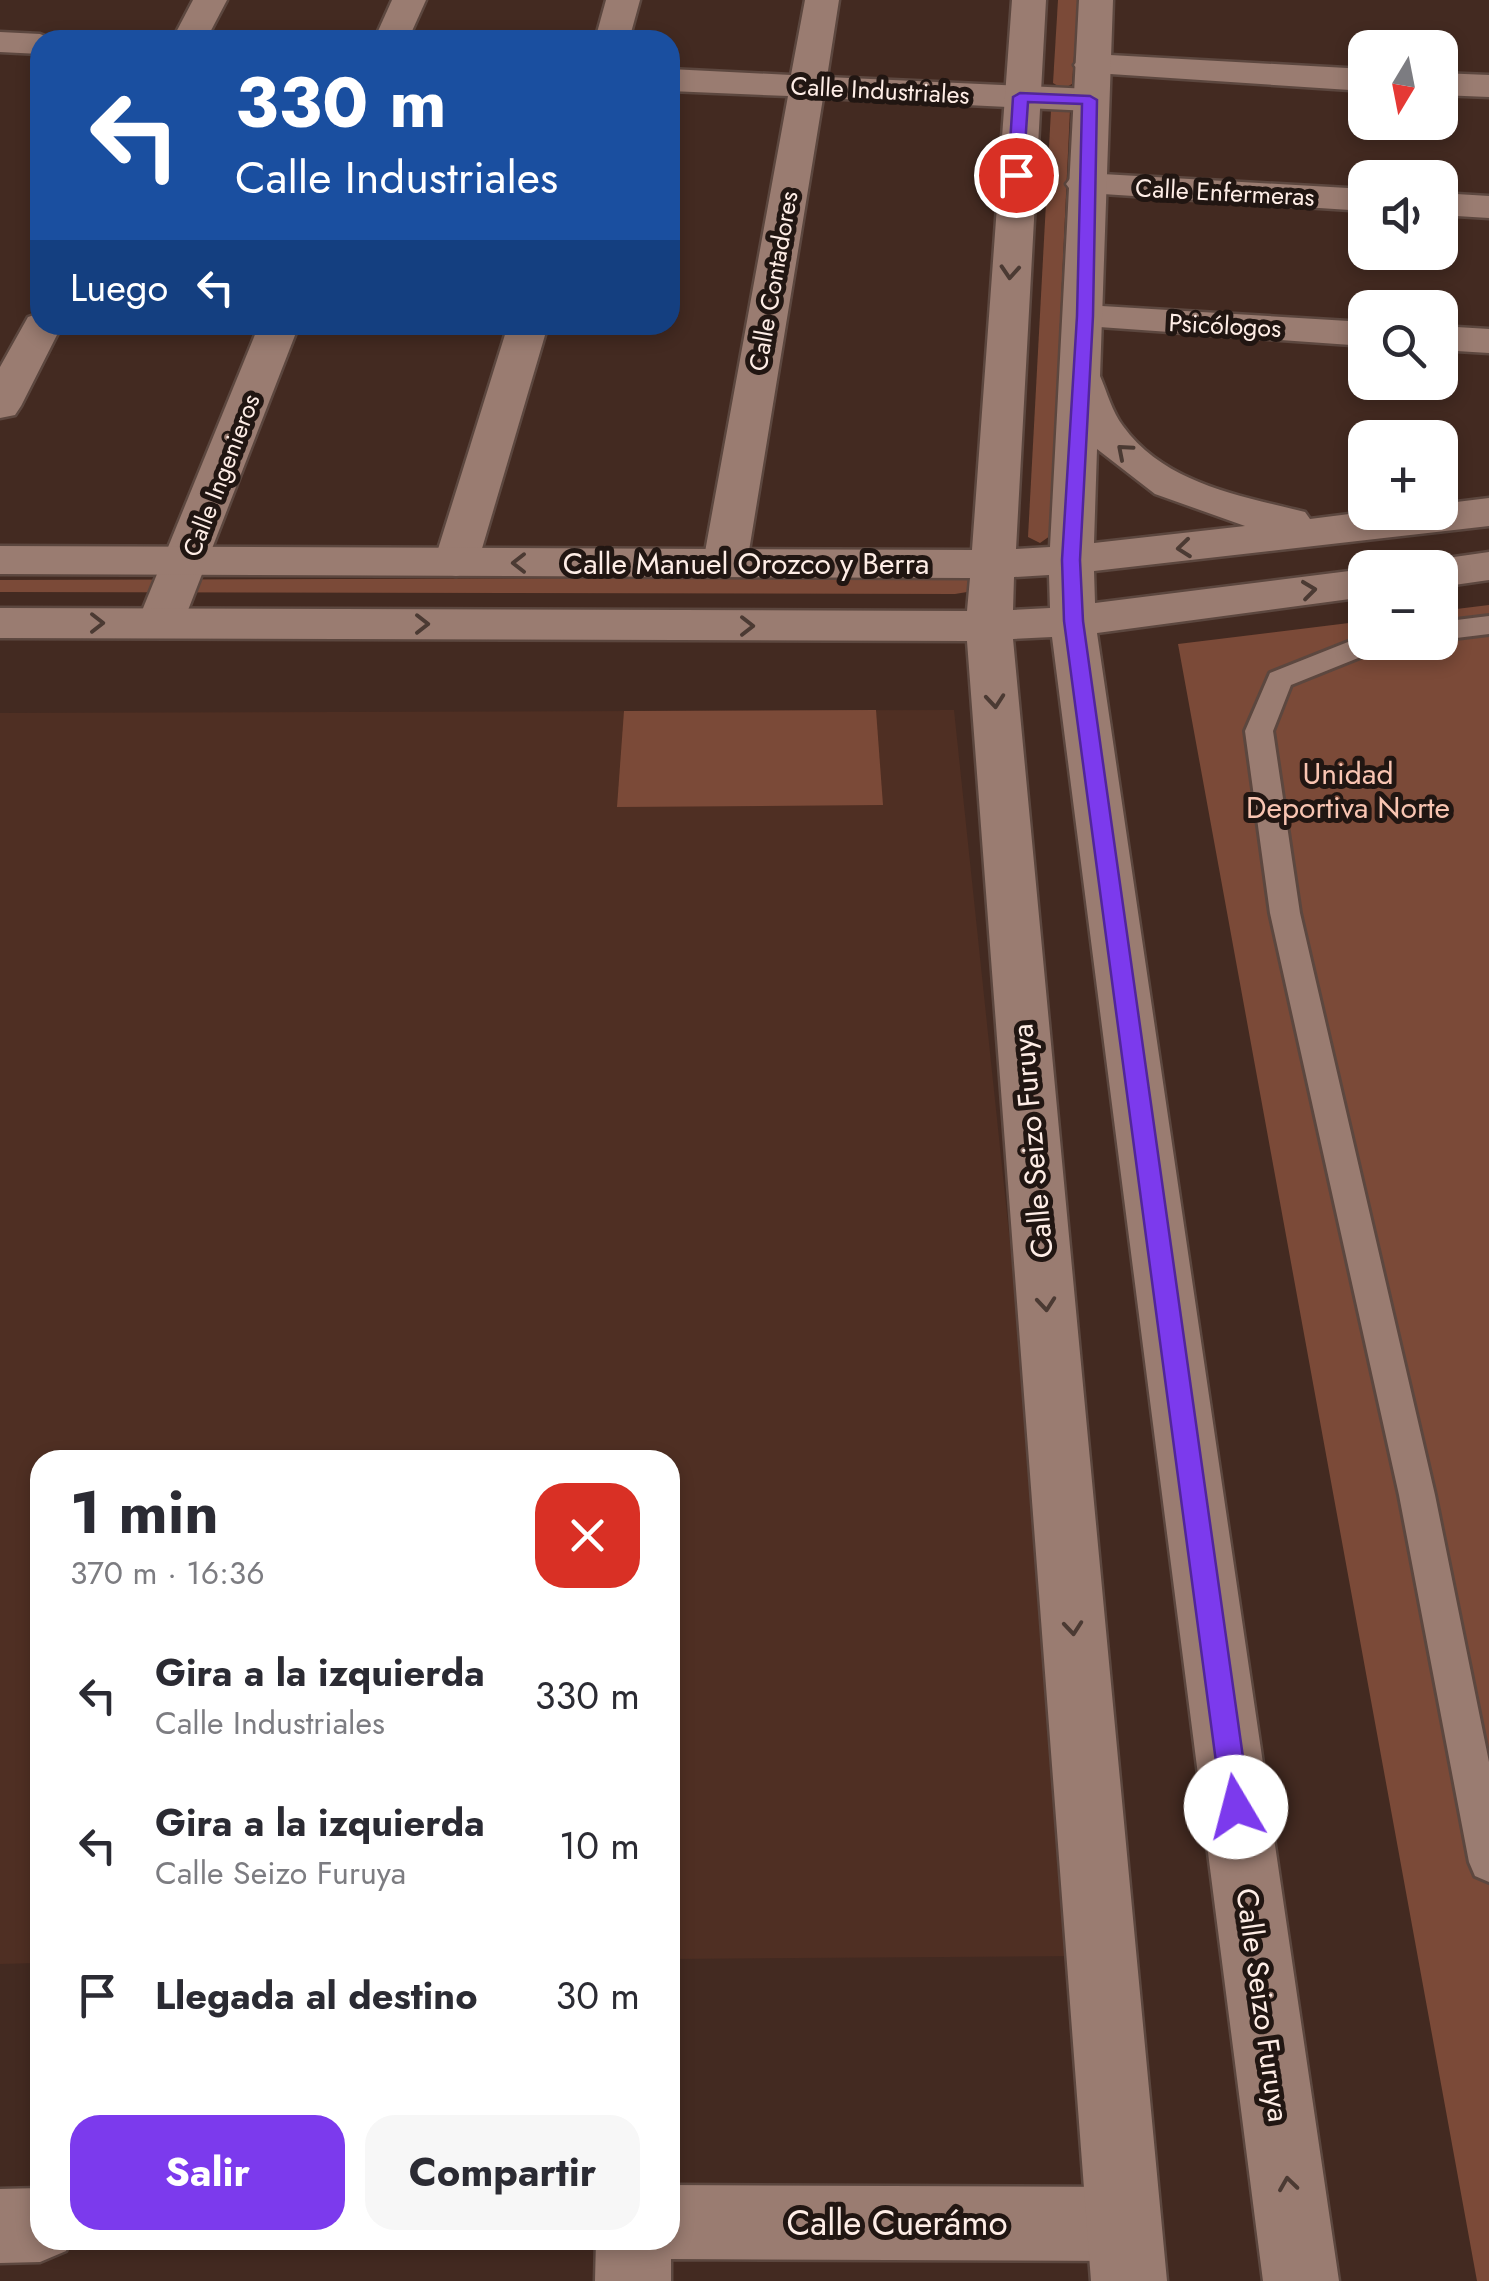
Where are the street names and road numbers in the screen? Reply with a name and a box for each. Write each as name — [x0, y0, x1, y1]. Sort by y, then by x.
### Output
street label: Calle Industriales — [789, 67, 971, 113]
street label: Calle Enfermeras — [1134, 169, 1316, 215]
street label: Calle Contadores — [739, 188, 807, 374]
street label: Psicólogos — [1168, 304, 1282, 346]
street label: Calle Ingenieros — [173, 388, 269, 562]
street label: Calle Manuel Orozco y Berra — [563, 542, 929, 585]
street label: Calle Seizo Furuya — [1000, 1022, 1064, 1260]
street label: Calle Seizo Furuya — [1225, 1885, 1301, 2125]
street label: Calle Cuerámo — [786, 2198, 1008, 2248]

